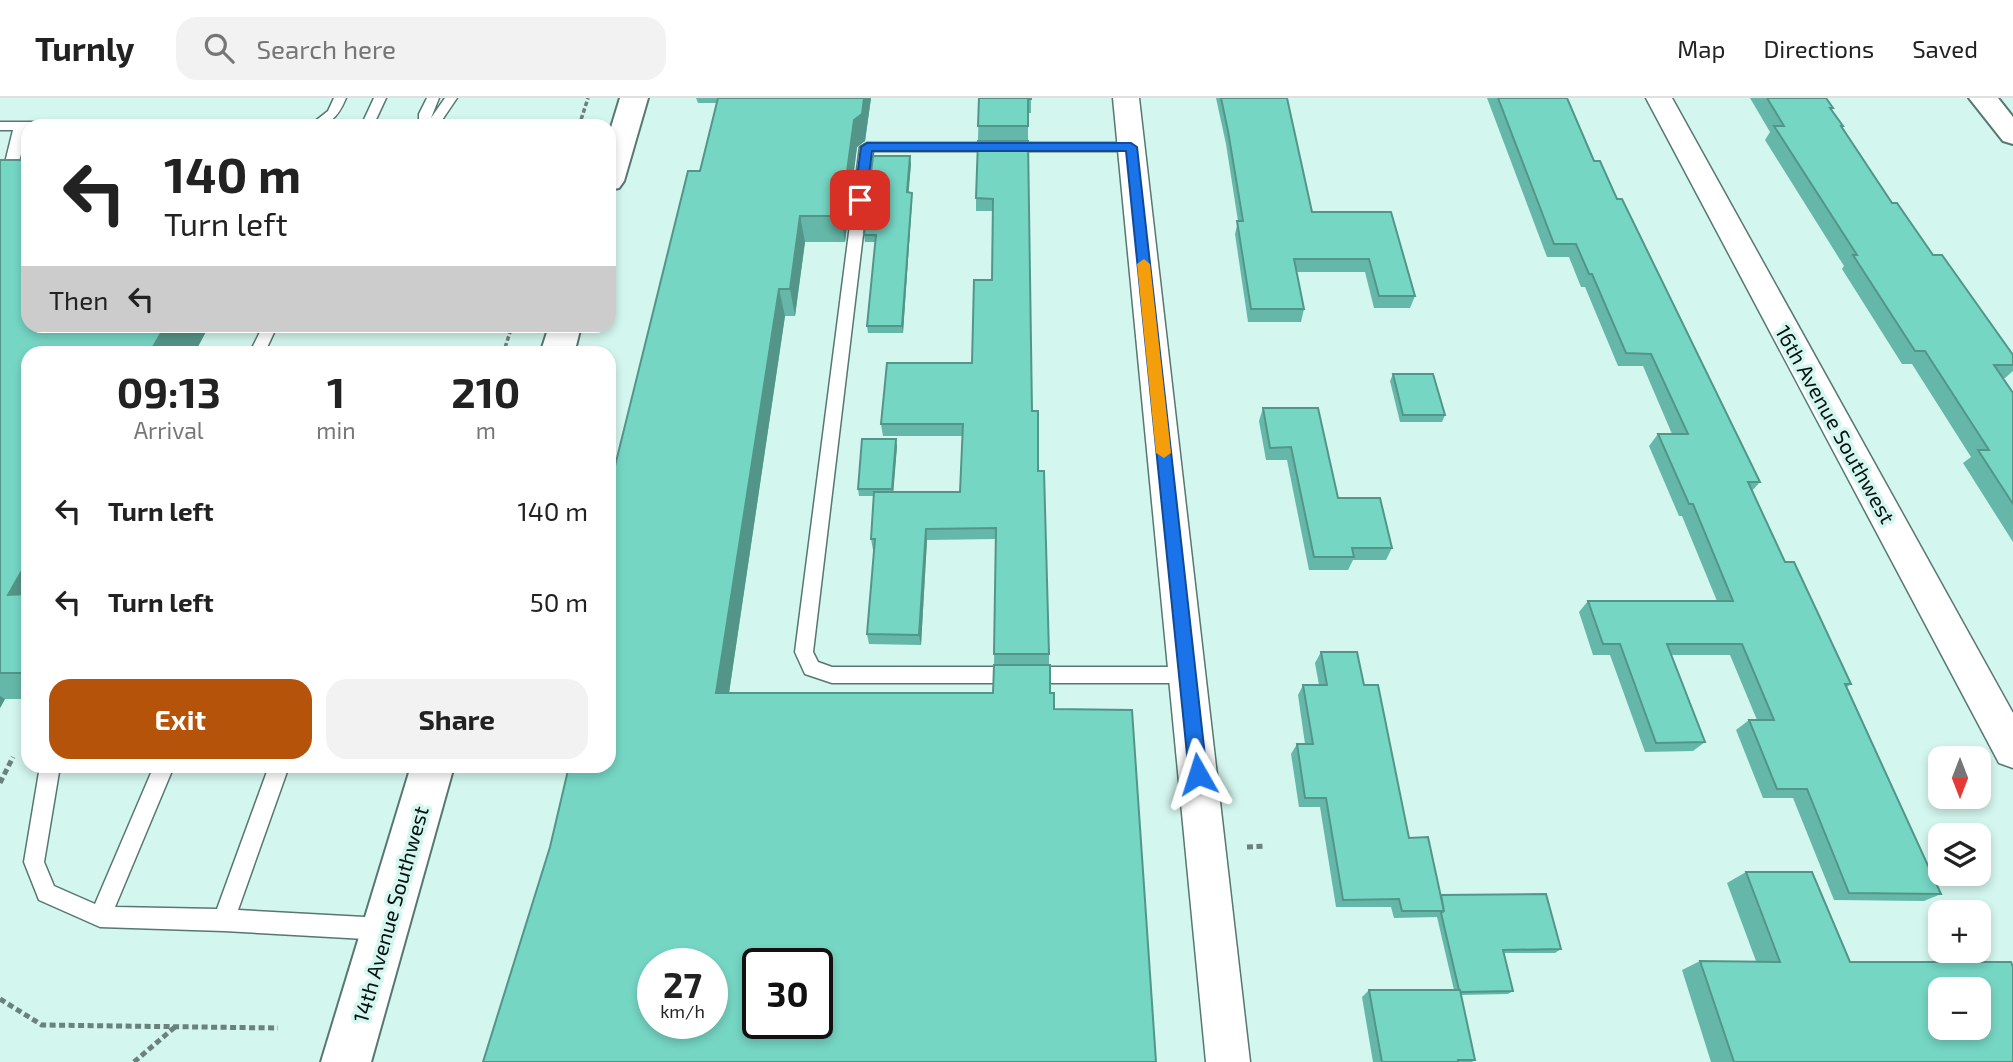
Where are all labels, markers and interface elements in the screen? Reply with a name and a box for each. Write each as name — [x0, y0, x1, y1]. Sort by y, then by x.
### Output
search box — [176, 17, 666, 80]
text: Turnly — [35, 28, 134, 68]
icon: search — [200, 29, 238, 67]
text: Search here — [256, 33, 396, 64]
text: Map — [1677, 34, 1725, 63]
text: Directions — [1763, 34, 1874, 63]
text: Saved — [1912, 34, 1978, 63]
text: 140 m — [164, 144, 301, 203]
icon: left — [49, 147, 140, 238]
pin — [830, 170, 890, 230]
icon: arrive — [841, 181, 879, 219]
text: Turn left — [164, 204, 288, 242]
icon: left — [122, 280, 160, 318]
text: Then — [49, 284, 108, 315]
street label: 16th Avenue Southwest — [1771, 320, 1901, 528]
text: 09:13 — [117, 366, 221, 416]
text: 1 — [327, 366, 345, 416]
text: 210 — [451, 366, 520, 416]
text: Arrival — [134, 416, 204, 444]
text: min — [316, 416, 356, 444]
text: m — [476, 416, 496, 444]
icon: left — [49, 492, 87, 530]
text: Turn left — [108, 495, 214, 526]
text: 140 m — [517, 495, 588, 526]
icon: left — [49, 583, 87, 621]
text: Turn left — [108, 586, 214, 617]
text: 50 m — [530, 586, 588, 617]
button: Exit — [49, 679, 312, 759]
button: Share — [326, 679, 588, 759]
position arrow — [1161, 737, 1235, 811]
north arrow — [1928, 746, 1992, 808]
map controls — [1928, 746, 1991, 1040]
street label: 14th Avenue Southwest — [347, 803, 433, 1025]
button: layers — [1928, 823, 1991, 886]
button: + — [1928, 900, 1991, 963]
speed limit sign: 30 — [742, 948, 833, 1039]
text: 27 — [663, 963, 702, 1005]
button: − — [1928, 977, 1991, 1040]
text: km/h — [660, 1000, 705, 1022]

